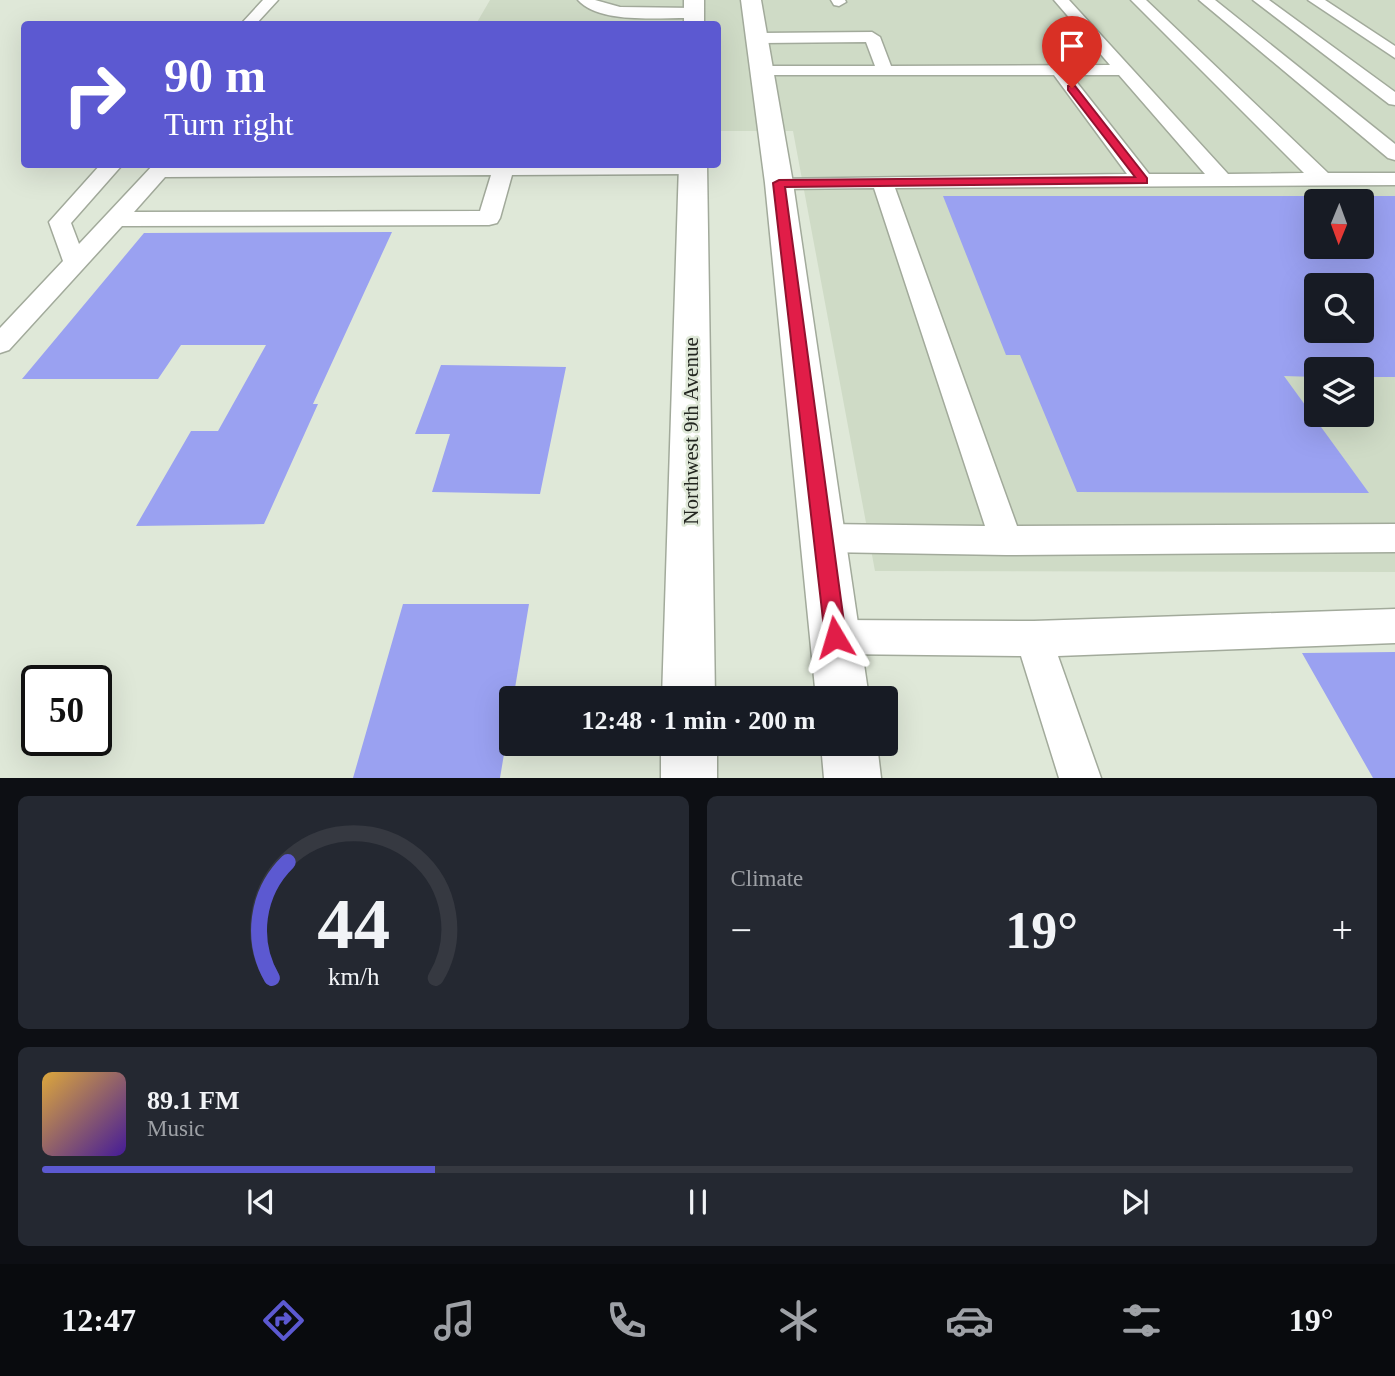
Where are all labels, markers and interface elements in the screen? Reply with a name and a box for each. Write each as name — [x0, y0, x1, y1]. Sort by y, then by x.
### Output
pin — [1042, 16, 1102, 88]
icon: arrive — [1053, 27, 1091, 65]
text: 90 m — [164, 48, 266, 103]
icon: right — [49, 49, 140, 140]
text: Turn right — [164, 106, 294, 142]
north arrow — [1304, 189, 1374, 259]
map controls — [1304, 189, 1374, 427]
button: search — [1304, 273, 1374, 343]
street label: Northwest 9th Avenue — [679, 337, 703, 525]
button: layers — [1304, 357, 1374, 427]
position arrow — [798, 600, 872, 674]
speed limit sign: 50 — [21, 665, 112, 756]
text: 12:48 · 1 min · 200 m — [582, 706, 816, 735]
text: Climate — [731, 866, 803, 891]
text: 44 — [317, 884, 390, 965]
text: 19° — [1005, 902, 1078, 959]
text: − — [731, 909, 752, 951]
text: + — [1332, 909, 1353, 951]
text: km/h — [328, 963, 379, 990]
text: 89.1 FM — [147, 1086, 239, 1115]
text: Music — [147, 1116, 205, 1141]
icon: previous — [242, 1183, 280, 1221]
icon: pause — [679, 1183, 717, 1221]
icon: next — [1116, 1183, 1154, 1221]
icon: directions — [259, 1296, 308, 1345]
icon: music — [430, 1296, 479, 1345]
icon: phone — [602, 1296, 651, 1345]
icon: climate — [774, 1296, 823, 1345]
icon: car — [945, 1296, 994, 1345]
icon: filters — [1117, 1296, 1166, 1345]
text: 12:47 — [61, 1302, 136, 1338]
text: 19° — [1289, 1302, 1334, 1338]

